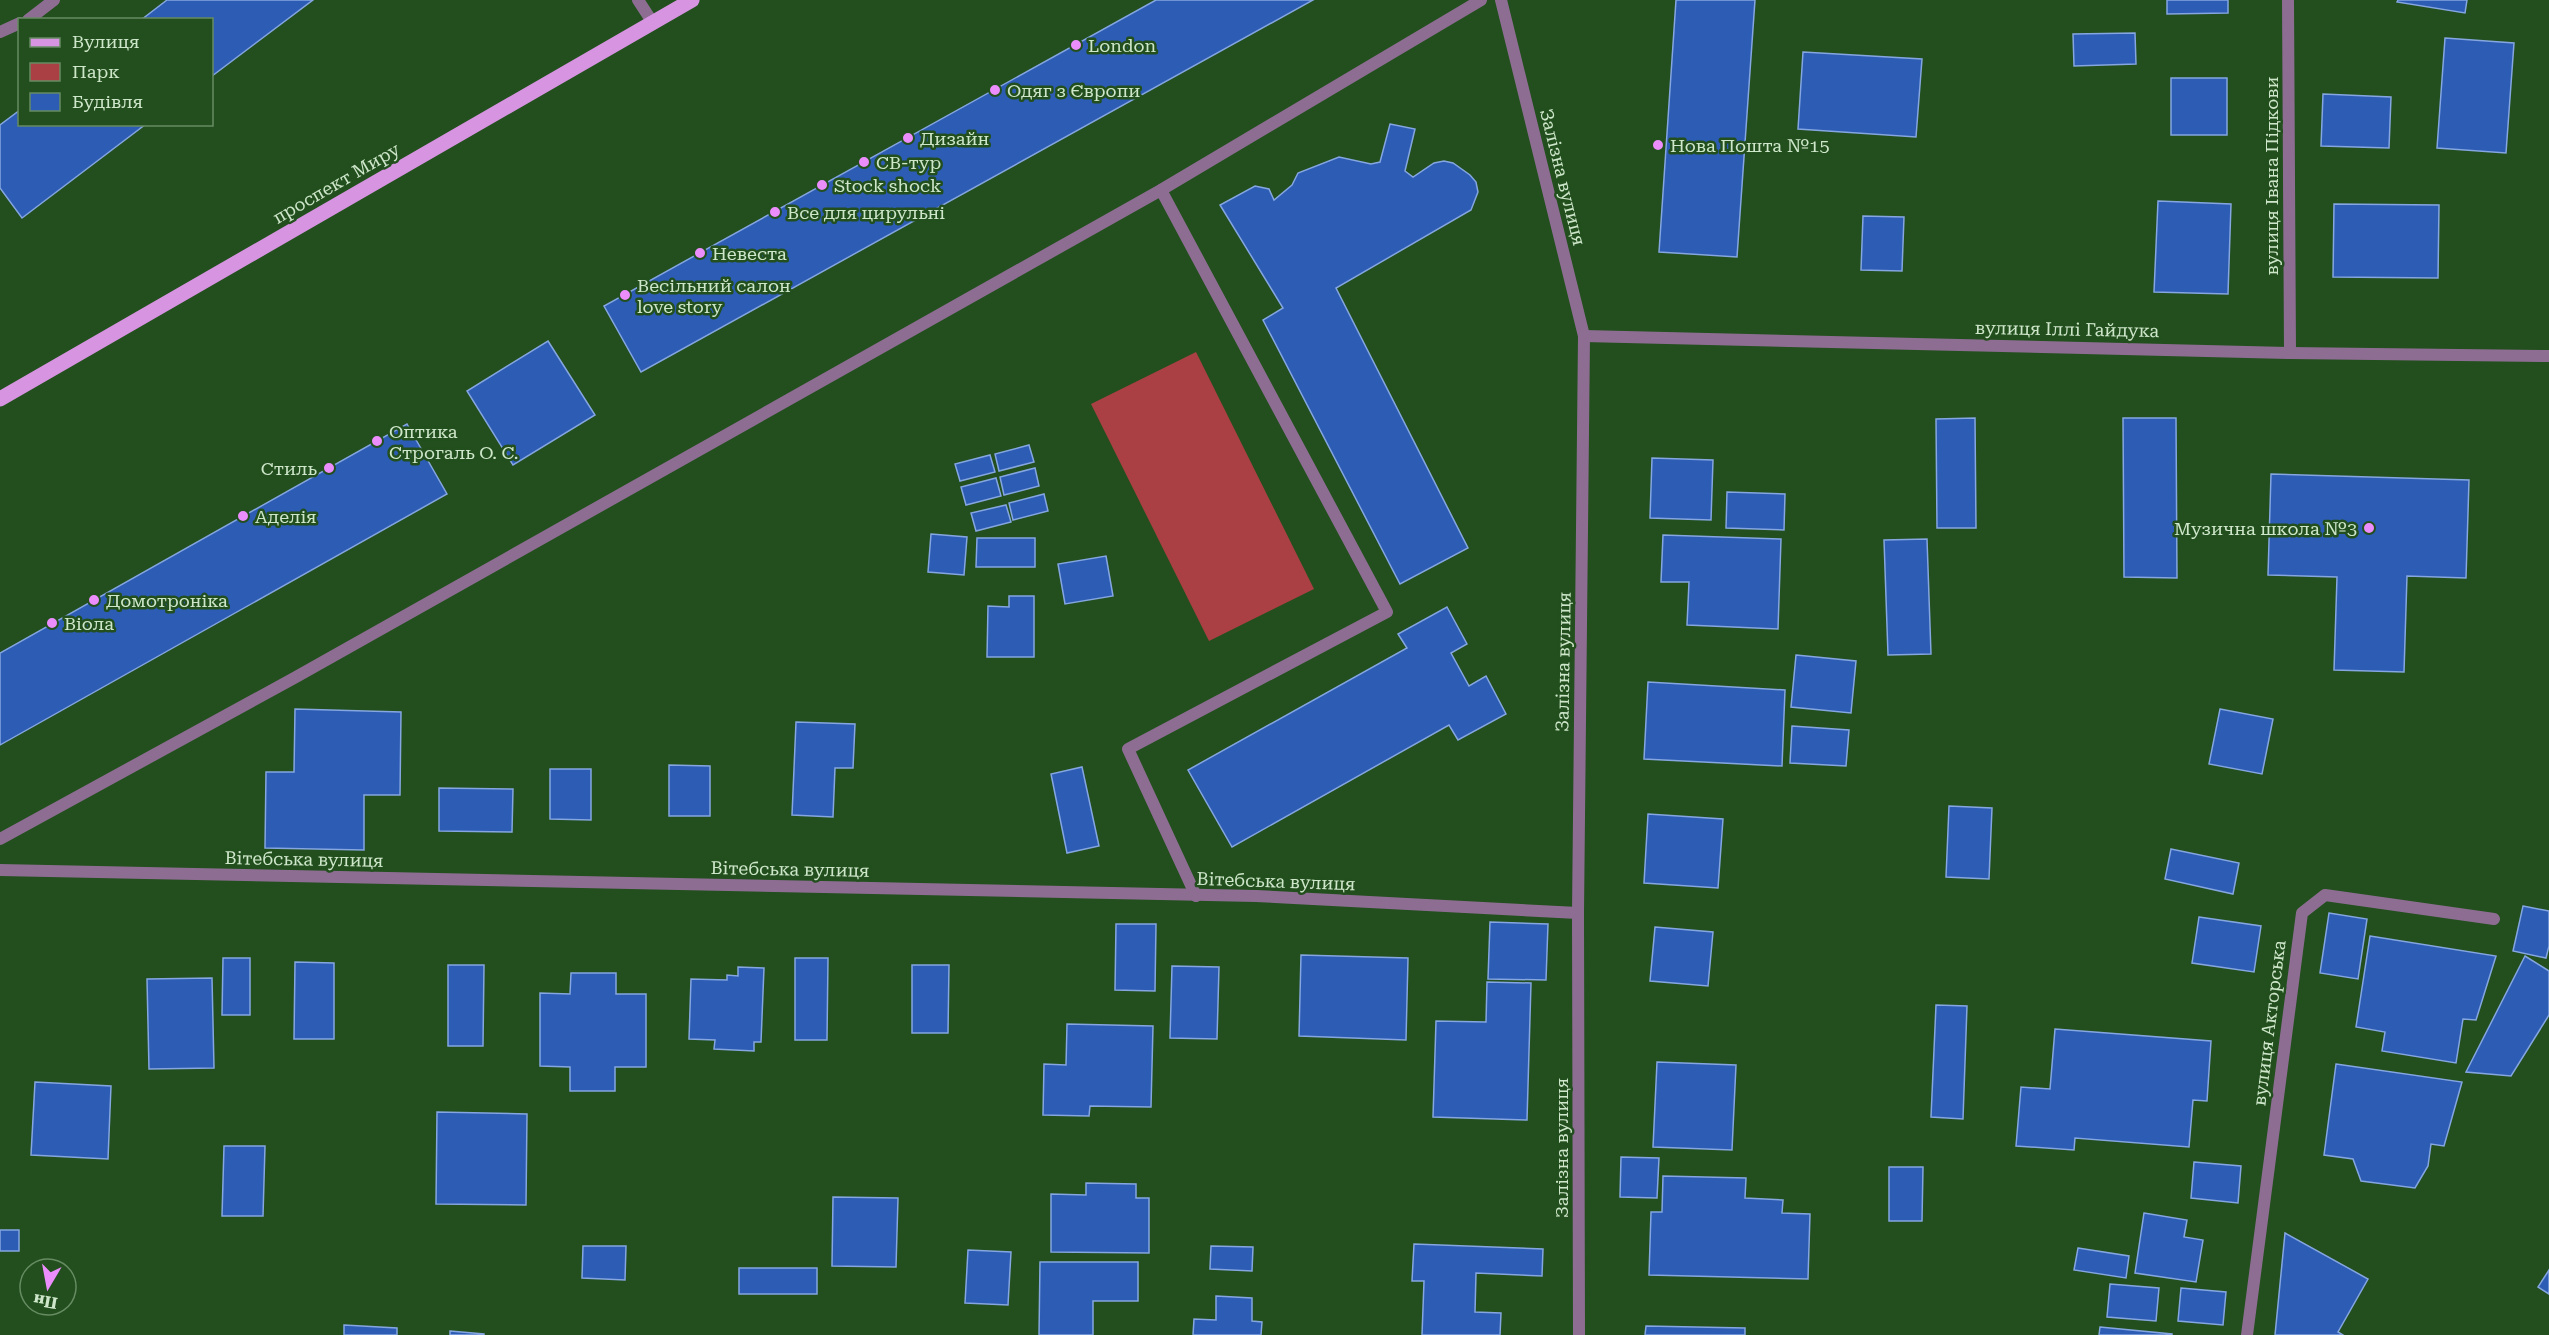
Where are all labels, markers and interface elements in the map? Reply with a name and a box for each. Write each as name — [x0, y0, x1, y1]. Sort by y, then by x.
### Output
legend — [18, 18, 213, 126]
text: Вулиця — [72, 31, 139, 52]
place label: London — [1088, 35, 1156, 56]
marker: London — [1069, 38, 1083, 52]
text: Парк — [72, 61, 120, 82]
street label: вулиця Івана Підкови — [2261, 76, 2282, 276]
place label: Одяг з Європи — [1007, 80, 1140, 101]
marker: Одяг з Європи — [988, 83, 1002, 97]
text: Будівля — [72, 91, 143, 112]
street label: Залізна вулиця — [1536, 106, 1590, 248]
place label: Дизайн — [920, 128, 990, 149]
marker: Дизайн — [901, 131, 915, 145]
place label: Нова Пошта №15 — [1670, 135, 1830, 156]
street label: проспект Миру — [269, 138, 403, 228]
marker: Нова Пошта №15 — [1651, 138, 1665, 152]
place label: СВ-тур — [876, 152, 941, 173]
marker: СВ-тур — [857, 155, 871, 169]
place label: Stock shock — [834, 175, 941, 196]
marker: Stock shock — [815, 178, 829, 192]
place label: Все для цирульні — [787, 202, 945, 223]
marker: Все для цирульні — [768, 205, 782, 219]
place label: Невеста — [712, 243, 787, 264]
marker: Невеста — [693, 246, 707, 260]
place label: Весільний салон love story — [637, 275, 791, 317]
marker: Весільний салон love story — [618, 288, 632, 302]
street label: вулиця Іллі Гайдука — [1975, 317, 2160, 341]
place label: Оптика Строгаль О. С. — [389, 421, 518, 463]
marker: Оптика Строгаль О. С. — [370, 434, 384, 448]
place label: Стиль — [261, 458, 318, 479]
marker: Стиль — [322, 461, 336, 475]
place label: Аделія — [255, 506, 317, 527]
marker: Аделія — [236, 509, 250, 523]
place label: Музична школа №3 — [2174, 518, 2357, 539]
marker: Музична школа №3 — [2362, 521, 2376, 535]
place label: Домотроніка — [106, 590, 228, 611]
street label: Залізна вулиця — [1551, 592, 1575, 732]
marker: Домотроніка — [87, 593, 101, 607]
place label: Віола — [64, 613, 114, 634]
marker: Віола — [45, 616, 59, 630]
street label: Вітебська вулиця — [224, 847, 384, 871]
street label: Вітебська вулиця — [710, 857, 870, 881]
street label: Вітебська вулиця — [1196, 868, 1356, 894]
street label: вулиця Акторська — [2248, 939, 2290, 1107]
street label: Залізна вулиця — [1551, 1078, 1572, 1218]
north arrow — [18, 1257, 78, 1317]
text: Пн — [32, 1290, 59, 1313]

